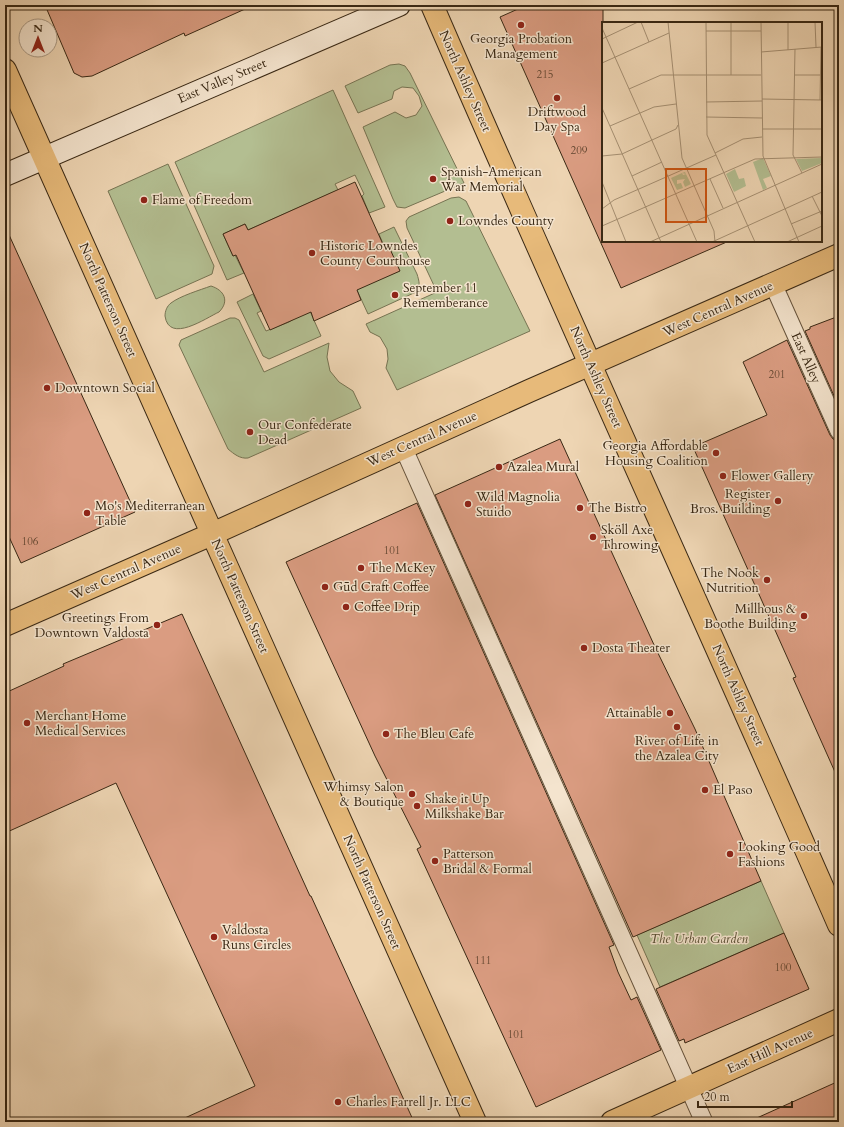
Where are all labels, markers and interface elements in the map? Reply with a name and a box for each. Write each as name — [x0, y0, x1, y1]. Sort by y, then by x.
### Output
north arrow — [18, 18, 58, 58]
marker: Georgia Probation Management — [516, 20, 526, 30]
text: N — [33, 21, 43, 36]
inset map — [602, 22, 822, 242]
street label: North Ashley Street — [435, 27, 495, 135]
place label: Georgia Probation Management — [470, 30, 573, 63]
street label: East Valley Street — [175, 54, 269, 108]
house number: 215 — [537, 67, 553, 82]
marker: Driftwood Day Spa — [552, 93, 562, 103]
place label: Driftwood Day Spa — [528, 103, 586, 136]
house number: 209 — [571, 143, 588, 158]
place label: Spanish-American War Memorial — [440, 163, 542, 196]
marker: Spanish-American War Memorial — [428, 174, 438, 184]
place label: Flame of Freedom — [152, 191, 252, 209]
marker: Flame of Freedom — [139, 195, 149, 205]
place label: Lowndes County — [458, 212, 554, 230]
marker: Lowndes County — [445, 216, 455, 226]
place label: Historic Lowndes County Courthouse — [320, 237, 431, 270]
street label: North Patterson Street — [75, 240, 141, 360]
marker: Historic Lowndes County Courthouse — [307, 248, 317, 258]
street label: West Central Avenue — [659, 277, 776, 342]
place label: September 11 Rememberance — [403, 279, 488, 312]
marker: September 11 Rememberance — [390, 290, 400, 300]
street label: North Ashley Street — [566, 323, 626, 431]
street label: East Alley — [787, 330, 825, 387]
house number: 201 — [769, 367, 785, 382]
place label: Downtown Social — [55, 379, 156, 397]
marker: Downtown Social — [42, 383, 52, 393]
street label: West Central Avenue — [363, 407, 480, 472]
place label: Our Confederate Dead — [258, 416, 352, 449]
marker: Our Confederate Dead — [245, 427, 255, 437]
place label: Georgia Affordable Housing Coalition — [602, 437, 709, 470]
marker: Georgia Affordable Housing Coalition — [711, 448, 721, 458]
place label: Azalea Mural — [507, 458, 580, 476]
marker: Azalea Mural — [494, 462, 504, 472]
place label: Flower Gallery — [731, 467, 813, 485]
marker: Flower Gallery — [718, 471, 728, 481]
place label: Register Bros. Building — [690, 485, 771, 518]
place label: Wild Magnolia Stuido — [475, 488, 560, 521]
marker: Register Bros. Building — [773, 496, 783, 506]
place label: Mo's Mediterranean Table — [95, 497, 206, 530]
marker: Wild Magnolia Stuido — [463, 499, 473, 509]
place label: The Bistro — [588, 499, 647, 517]
marker: The Bistro — [575, 503, 585, 513]
marker: Mo's Mediterranean Table — [82, 508, 92, 518]
place label: Sköll Axe Throwing — [601, 521, 659, 554]
marker: Sköll Axe Throwing — [588, 532, 598, 542]
house number: 106 — [22, 534, 39, 549]
street label: North Patterson Street — [207, 536, 273, 656]
street label: West Central Avenue — [67, 540, 184, 605]
house number: 101 — [384, 543, 400, 558]
place label: The McKey — [369, 559, 436, 577]
marker: The McKey — [356, 563, 366, 573]
place label: The Nook Nutrition — [701, 564, 760, 597]
marker: The Nook Nutrition — [762, 575, 772, 585]
place label: Gūd Craft Coffee — [333, 578, 429, 596]
marker: Gūd Craft Coffee — [320, 582, 330, 592]
place label: Coffee Drip — [354, 598, 420, 616]
place label: Millhous & Boothe Building — [704, 600, 797, 633]
marker: Coffee Drip — [341, 602, 351, 612]
place label: Greetings From Downtown Valdosta — [35, 609, 149, 642]
marker: Millhous & Boothe Building — [799, 611, 809, 621]
marker: Greetings From Downtown Valdosta — [152, 620, 162, 630]
place label: Dosta Theater — [592, 639, 670, 657]
street label: North Ashley Street — [708, 641, 768, 749]
marker: Dosta Theater — [579, 643, 589, 653]
place label: Attainable — [606, 704, 662, 722]
place label: Merchant Home Medical Services — [35, 707, 126, 740]
marker: Attainable — [665, 708, 675, 718]
marker: Merchant Home Medical Services — [22, 718, 32, 728]
marker: River of Life in the Azalea City — [672, 722, 682, 732]
place label: The Bleu Cafe — [394, 725, 474, 743]
marker: The Bleu Cafe — [381, 729, 391, 739]
place label: River of Life in the Azalea City — [635, 732, 719, 765]
place label: Whimsy Salon & Boutique — [322, 778, 405, 811]
place label: El Paso — [713, 781, 753, 799]
marker: El Paso — [700, 785, 710, 795]
marker: Whimsy Salon & Boutique — [407, 789, 417, 799]
place label: Shake it Up Milkshake Bar — [425, 790, 504, 823]
marker: Shake it Up Milkshake Bar — [412, 801, 422, 811]
street label: North Patterson Street — [339, 832, 405, 952]
place label: Looking Good Fashions — [738, 838, 820, 871]
place label: Patterson Bridal & Formal — [443, 845, 533, 878]
marker: Looking Good Fashions — [725, 849, 735, 859]
marker: Patterson Bridal & Formal — [430, 856, 440, 866]
place label: Valdosta Runs Circles — [222, 921, 291, 954]
park label: The Urban Garden — [650, 930, 749, 948]
marker: Valdosta Runs Circles — [209, 932, 219, 942]
house number: 111 — [475, 953, 491, 968]
house number: 100 — [775, 960, 792, 975]
street label: East Hill Avenue — [724, 1024, 816, 1078]
house number: 101 — [508, 1027, 524, 1042]
scale bar — [698, 1083, 792, 1109]
text: 20 m — [704, 1089, 731, 1105]
place label: Charles Farrell Jr. LLC — [346, 1093, 471, 1111]
marker: Charles Farrell Jr. LLC — [333, 1097, 343, 1107]

